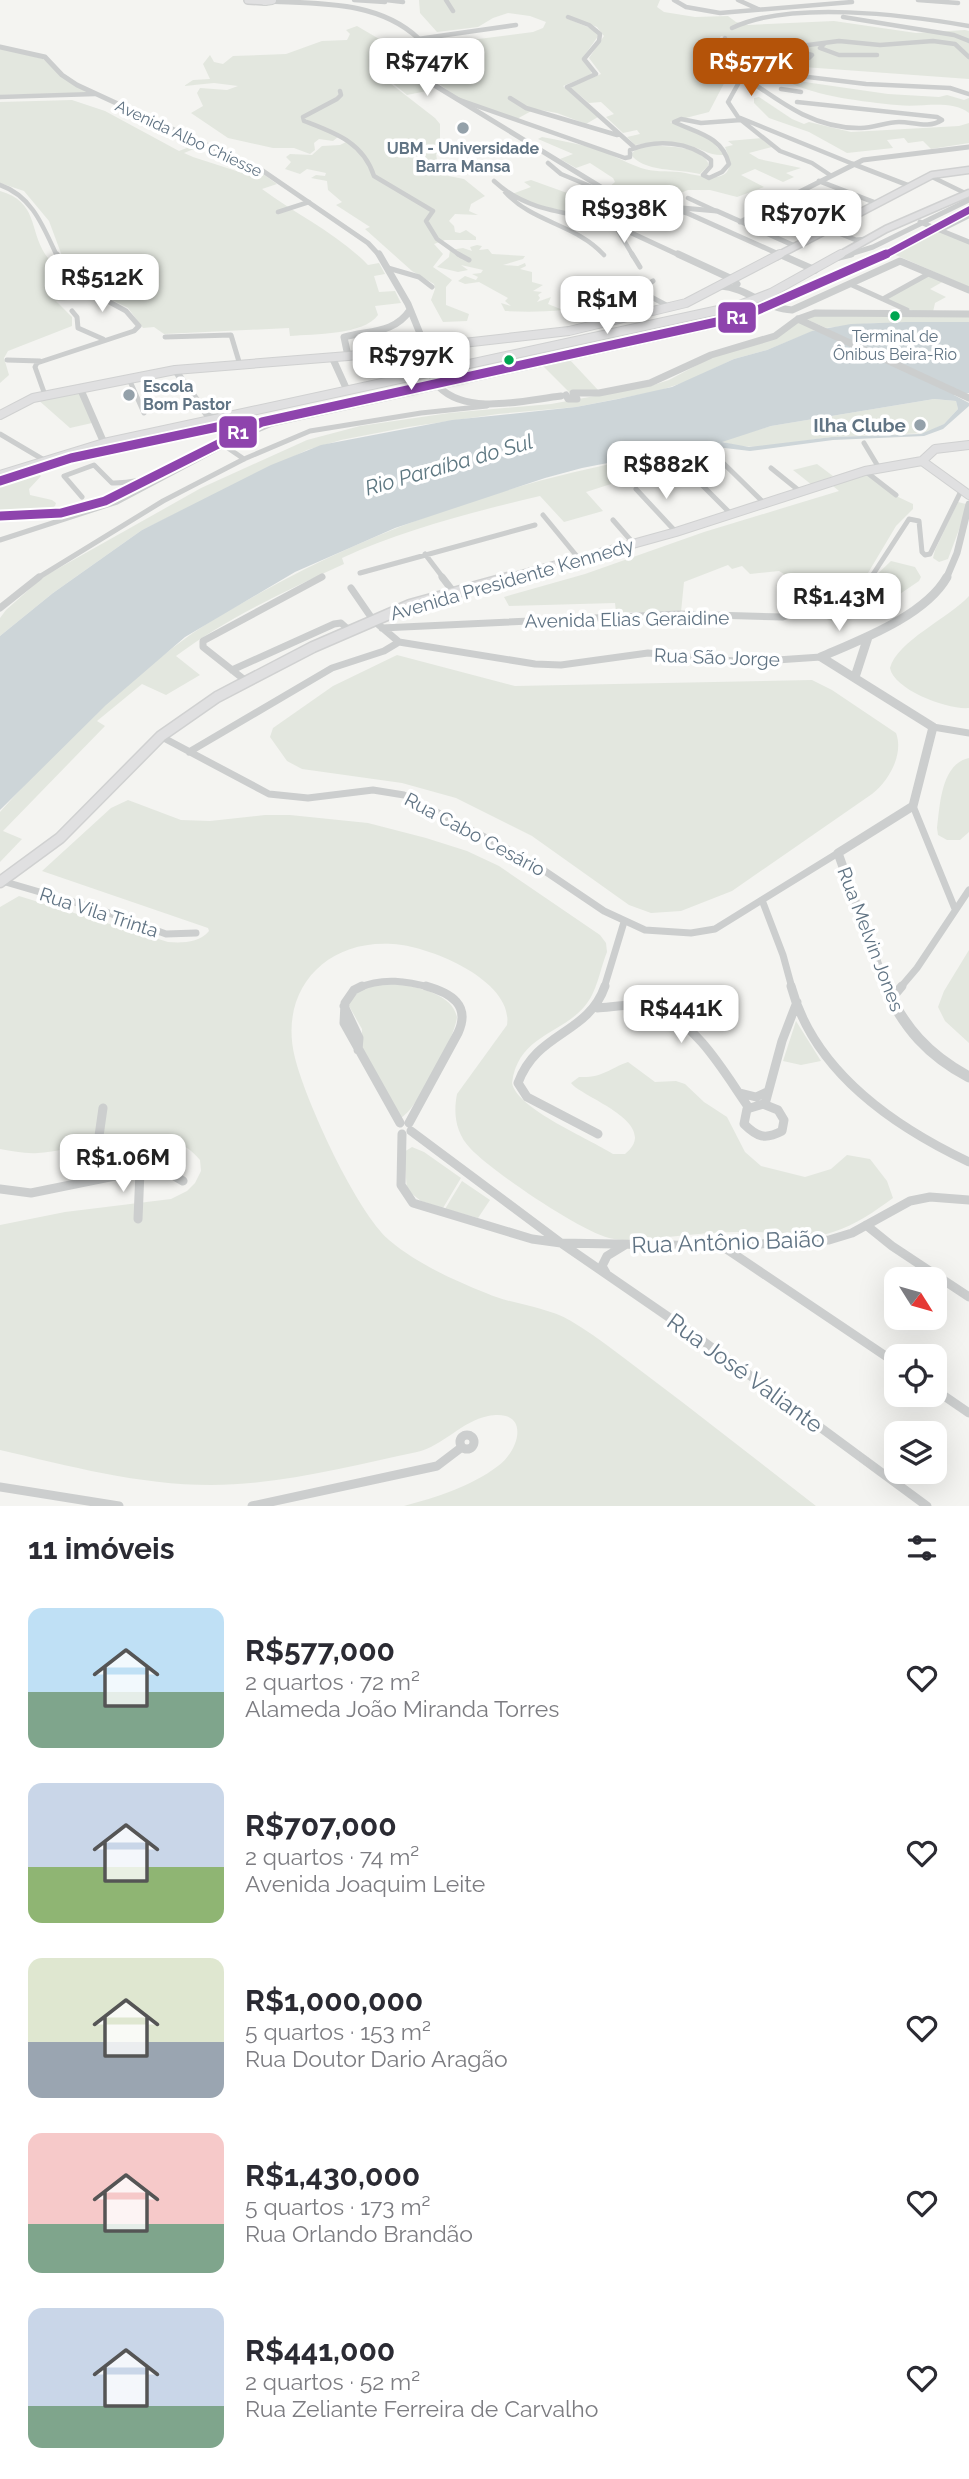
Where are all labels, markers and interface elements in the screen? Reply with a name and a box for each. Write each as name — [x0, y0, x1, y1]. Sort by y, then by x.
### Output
pin: R$747K — [370, 38, 484, 98]
pin: R$577K — [694, 38, 808, 98]
text: R$747K — [385, 47, 469, 74]
text: R$577K — [709, 47, 793, 74]
street label: Avenida Albo Chiesse — [112, 96, 265, 181]
marker: UBM - Universidade Barra Mansa — [455, 120, 471, 136]
place label: UBM - Universidade Barra Mansa — [387, 139, 540, 176]
pin: R$938K — [567, 186, 681, 245]
pin: R$707K — [746, 190, 860, 250]
text: R$938K — [581, 194, 667, 221]
text: R$707K — [760, 199, 846, 226]
pin: R$512K — [45, 254, 159, 314]
text: R$512K — [61, 263, 143, 290]
pin: R$1M — [566, 276, 648, 336]
text: R$1M — [576, 285, 638, 312]
line badge: R1 — [717, 301, 757, 334]
text: R1 — [726, 306, 748, 328]
marker: Terminal de Ônibus Beira-Rio — [888, 309, 902, 323]
place label: Terminal de Ônibus Beira-Rio — [833, 327, 957, 364]
pin: R$797K — [354, 332, 468, 392]
text: R$797K — [369, 341, 453, 368]
unlabelled marker — [502, 353, 516, 367]
place label: Escola Bom Pastor — [143, 377, 231, 414]
marker: Escola Bom Pastor — [121, 387, 137, 403]
place label: Ilha Clube — [813, 414, 906, 436]
line badge: R1 — [218, 415, 258, 449]
marker: Ilha Clube — [912, 417, 928, 433]
text: R1 — [227, 421, 249, 443]
water label: Rio Paraíba do Sul — [362, 429, 536, 500]
pin: R$882K — [609, 442, 723, 501]
text: R$882K — [623, 450, 709, 477]
street label: Avenida Presidente Kennedy — [388, 534, 636, 624]
pin: R$1.43M — [774, 574, 904, 633]
text: R$1.43M — [793, 582, 885, 609]
street label: Avenida Elias Geraidine — [524, 606, 730, 632]
street label: Rua São Jorge — [654, 644, 780, 670]
street label: Rua Cabo Cesário — [401, 788, 549, 880]
street label: Rua Melvin Jones — [833, 864, 909, 1014]
street label: Rua Vila Trinta — [37, 882, 161, 942]
pin: R$441K — [624, 986, 738, 1045]
text: R$441K — [640, 994, 722, 1021]
pin: R$1.06M — [58, 1134, 188, 1194]
text: R$1.06M — [76, 1143, 170, 1170]
street label: Rua Antônio Baião — [631, 1225, 825, 1258]
north arrow — [884, 1267, 947, 1330]
map controls — [884, 1267, 947, 1484]
street label: Rua José Valiante — [662, 1307, 828, 1438]
button: locate — [884, 1344, 947, 1407]
button: layers — [884, 1421, 947, 1484]
icon: filters — [903, 1529, 941, 1567]
text: 11 imóveis — [28, 1531, 174, 1566]
text: R$577,000 — [245, 1633, 395, 1668]
icon: home — [84, 1636, 168, 1720]
icon: heart — [903, 1659, 941, 1697]
text: 2 quartos · 72 m² — [245, 1668, 420, 1695]
text: Alameda João Miranda Torres — [245, 1695, 559, 1722]
text: R$707,000 — [245, 1808, 397, 1843]
icon: home — [84, 1811, 168, 1895]
icon: heart — [903, 1834, 941, 1872]
text: 2 quartos · 74 m² — [245, 1843, 419, 1870]
text: Avenida Joaquim Leite — [245, 1870, 485, 1897]
text: R$1,000,000 — [245, 1983, 423, 2018]
icon: home — [84, 1986, 168, 2070]
icon: heart — [903, 2009, 941, 2047]
text: 5 quartos · 153 m² — [245, 2018, 431, 2045]
text: Rua Doutor Dario Aragão — [245, 2045, 508, 2072]
text: R$1,430,000 — [245, 2158, 420, 2193]
icon: home — [84, 2161, 168, 2245]
icon: heart — [903, 2184, 941, 2222]
text: 5 quartos · 173 m² — [245, 2193, 430, 2220]
text: Rua Orlando Brandão — [245, 2220, 473, 2247]
text: R$441,000 — [245, 2333, 395, 2368]
icon: home — [84, 2336, 168, 2420]
icon: heart — [903, 2359, 941, 2397]
text: 2 quartos · 52 m² — [245, 2368, 420, 2395]
text: Rua Zeliante Ferreira de Carvalho — [245, 2395, 598, 2422]

